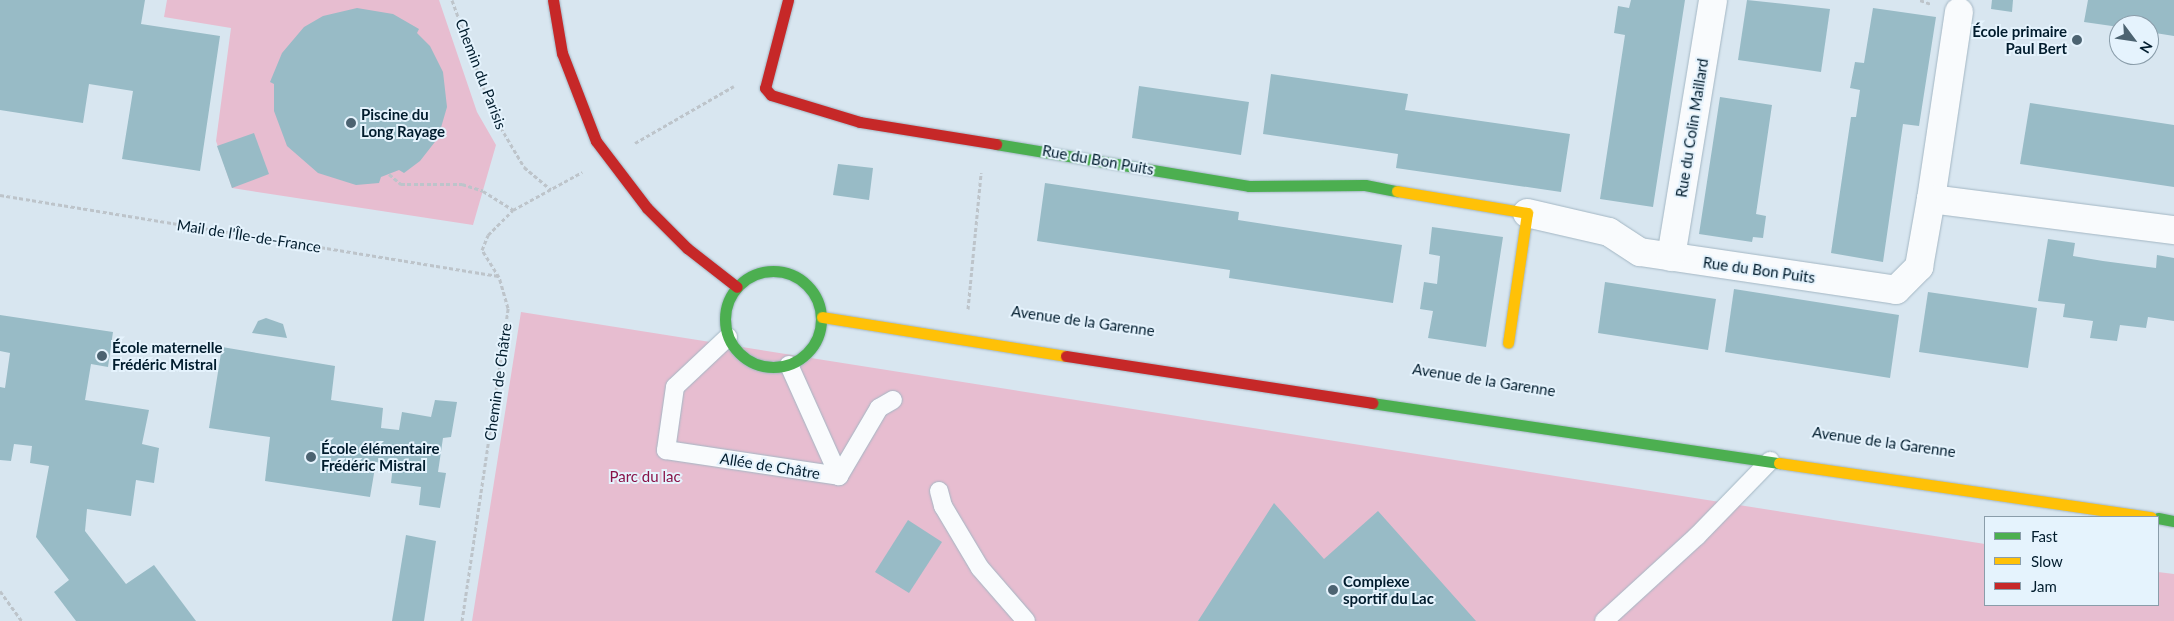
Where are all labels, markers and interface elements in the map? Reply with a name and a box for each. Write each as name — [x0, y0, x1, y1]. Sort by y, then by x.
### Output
north arrow — [2109, 15, 2159, 65]
street label: Chemin du Parisis — [452, 16, 510, 132]
place label: École primaire Paul Bert — [1972, 22, 2067, 57]
marker: École primaire Paul Bert — [2071, 34, 2083, 46]
text: N — [2136, 38, 2156, 56]
street label: Rue du Colin Maillard — [1672, 57, 1712, 199]
place label: Piscine du Long Rayage — [361, 105, 445, 140]
marker: Piscine du Long Rayage — [345, 117, 357, 129]
street label: Rue du Bon Puits — [1041, 141, 1155, 179]
street label: Mail de l'Île-de-France — [176, 216, 322, 256]
street label: Rue du Bon Puits — [1702, 253, 1816, 287]
street label: Avenue de la Garenne — [1010, 302, 1156, 340]
street label: Chemin de Châtre — [481, 322, 515, 442]
place label: École maternelle Frédéric Mistral — [112, 338, 223, 373]
marker: École maternelle Frédéric Mistral — [96, 350, 108, 362]
street label: Avenue de la Garenne — [1411, 360, 1557, 400]
street label: Avenue de la Garenne — [1811, 423, 1957, 461]
place label: École élémentaire Frédéric Mistral — [321, 439, 439, 474]
street label: Allée de Châtre — [719, 449, 821, 483]
marker: École élémentaire Frédéric Mistral — [305, 451, 317, 463]
park label: Parc du lac — [609, 468, 681, 486]
legend — [1984, 516, 2159, 606]
text: Fast — [2031, 527, 2058, 545]
text: Slow — [2031, 552, 2063, 570]
place label: Complexe sportif du Lac — [1343, 572, 1434, 607]
text: Jam — [2031, 577, 2057, 595]
marker: Complexe sportif du Lac — [1327, 584, 1339, 596]

